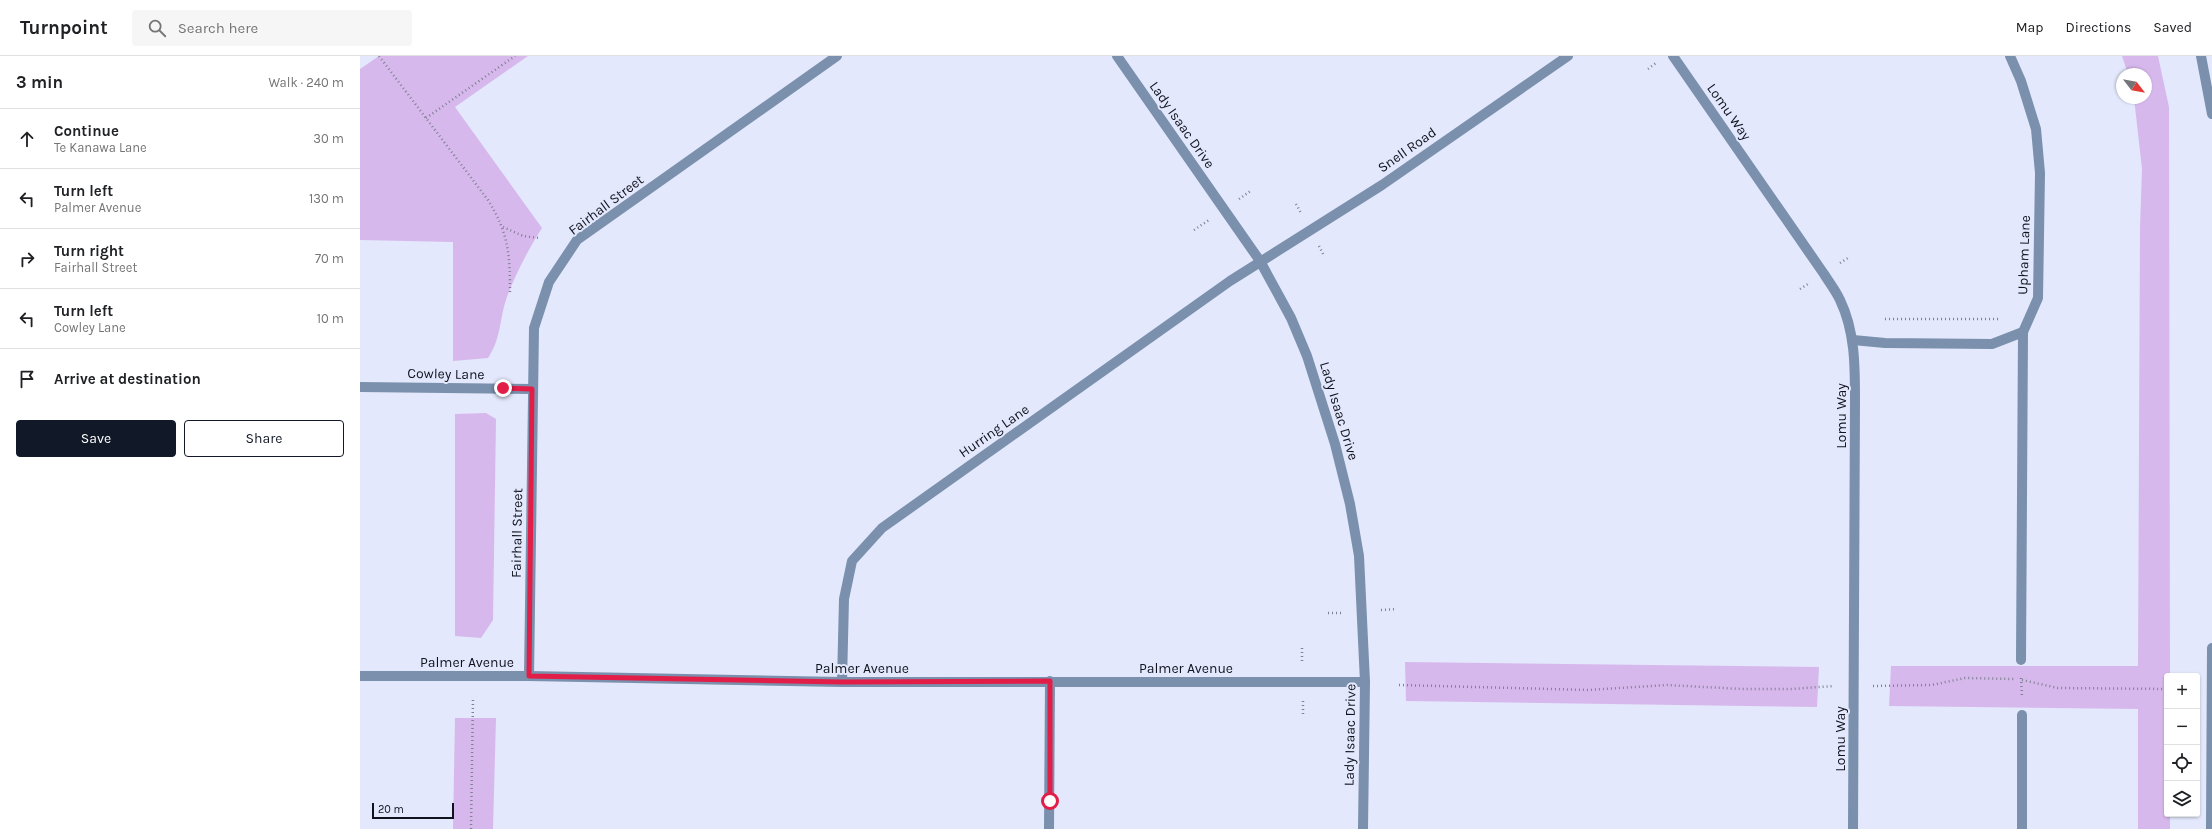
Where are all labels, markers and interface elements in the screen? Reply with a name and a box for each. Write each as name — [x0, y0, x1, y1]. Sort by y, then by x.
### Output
search box — [132, 10, 412, 46]
text: Turnpoint — [20, 17, 108, 39]
icon: search — [146, 17, 168, 39]
text: Search here — [178, 19, 258, 37]
text: Map — [2016, 19, 2044, 36]
text: Directions — [2066, 19, 2131, 36]
text: Saved — [2153, 19, 2192, 36]
north arrow — [2116, 68, 2152, 104]
text: 3 min — [16, 72, 63, 92]
text: Walk · 240 m — [268, 75, 344, 90]
street label: Lady Isaac Drive — [1146, 78, 1218, 172]
street label: Lomu Way — [1703, 80, 1755, 144]
text: Continue — [54, 122, 119, 140]
street label: Snell Road — [1374, 124, 1440, 176]
icon: ahead — [16, 128, 38, 150]
text: 30 m — [313, 131, 344, 146]
text: Te Kanawa Lane — [54, 140, 147, 155]
street label: Fairhall Street — [565, 171, 647, 239]
text: Turn left — [54, 182, 113, 200]
icon: left — [16, 188, 38, 210]
text: 130 m — [309, 191, 344, 206]
text: Palmer Avenue — [54, 200, 141, 215]
street label: Upham Lane — [2014, 215, 2034, 295]
text: Turn right — [54, 242, 124, 260]
icon: right — [16, 248, 38, 270]
text: 70 m — [315, 251, 344, 266]
text: Fairhall Street — [54, 260, 137, 275]
text: Turn left — [54, 302, 113, 320]
icon: left — [16, 308, 38, 330]
text: 10 m — [317, 311, 344, 326]
text: Cowley Lane — [54, 320, 126, 335]
street label: Lady Isaac Drive — [1316, 360, 1362, 462]
street label: Cowley Lane — [407, 365, 485, 383]
icon: arrive — [16, 368, 38, 390]
text: Arrive at destination — [54, 370, 201, 388]
route end — [494, 379, 512, 397]
street label: Lomu Way — [1833, 383, 1850, 449]
street label: Hurring Lane — [956, 401, 1032, 461]
button: Save — [16, 420, 176, 457]
button: Share — [184, 420, 344, 457]
street label: Fairhall Street — [508, 488, 526, 578]
street label: Palmer Avenue — [420, 654, 514, 671]
street label: Palmer Avenue — [815, 660, 909, 677]
street label: Palmer Avenue — [1139, 660, 1233, 677]
map controls — [2164, 673, 2200, 817]
button: + — [2164, 673, 2200, 709]
street label: Lady Isaac Drive — [1341, 684, 1359, 786]
street label: Lomu Way — [1832, 706, 1849, 772]
button: − — [2164, 709, 2200, 745]
button: locate — [2164, 745, 2200, 781]
button: layers — [2164, 781, 2200, 817]
route start — [1041, 792, 1059, 810]
scale bar — [372, 801, 454, 820]
text: 20 m — [378, 803, 404, 816]

